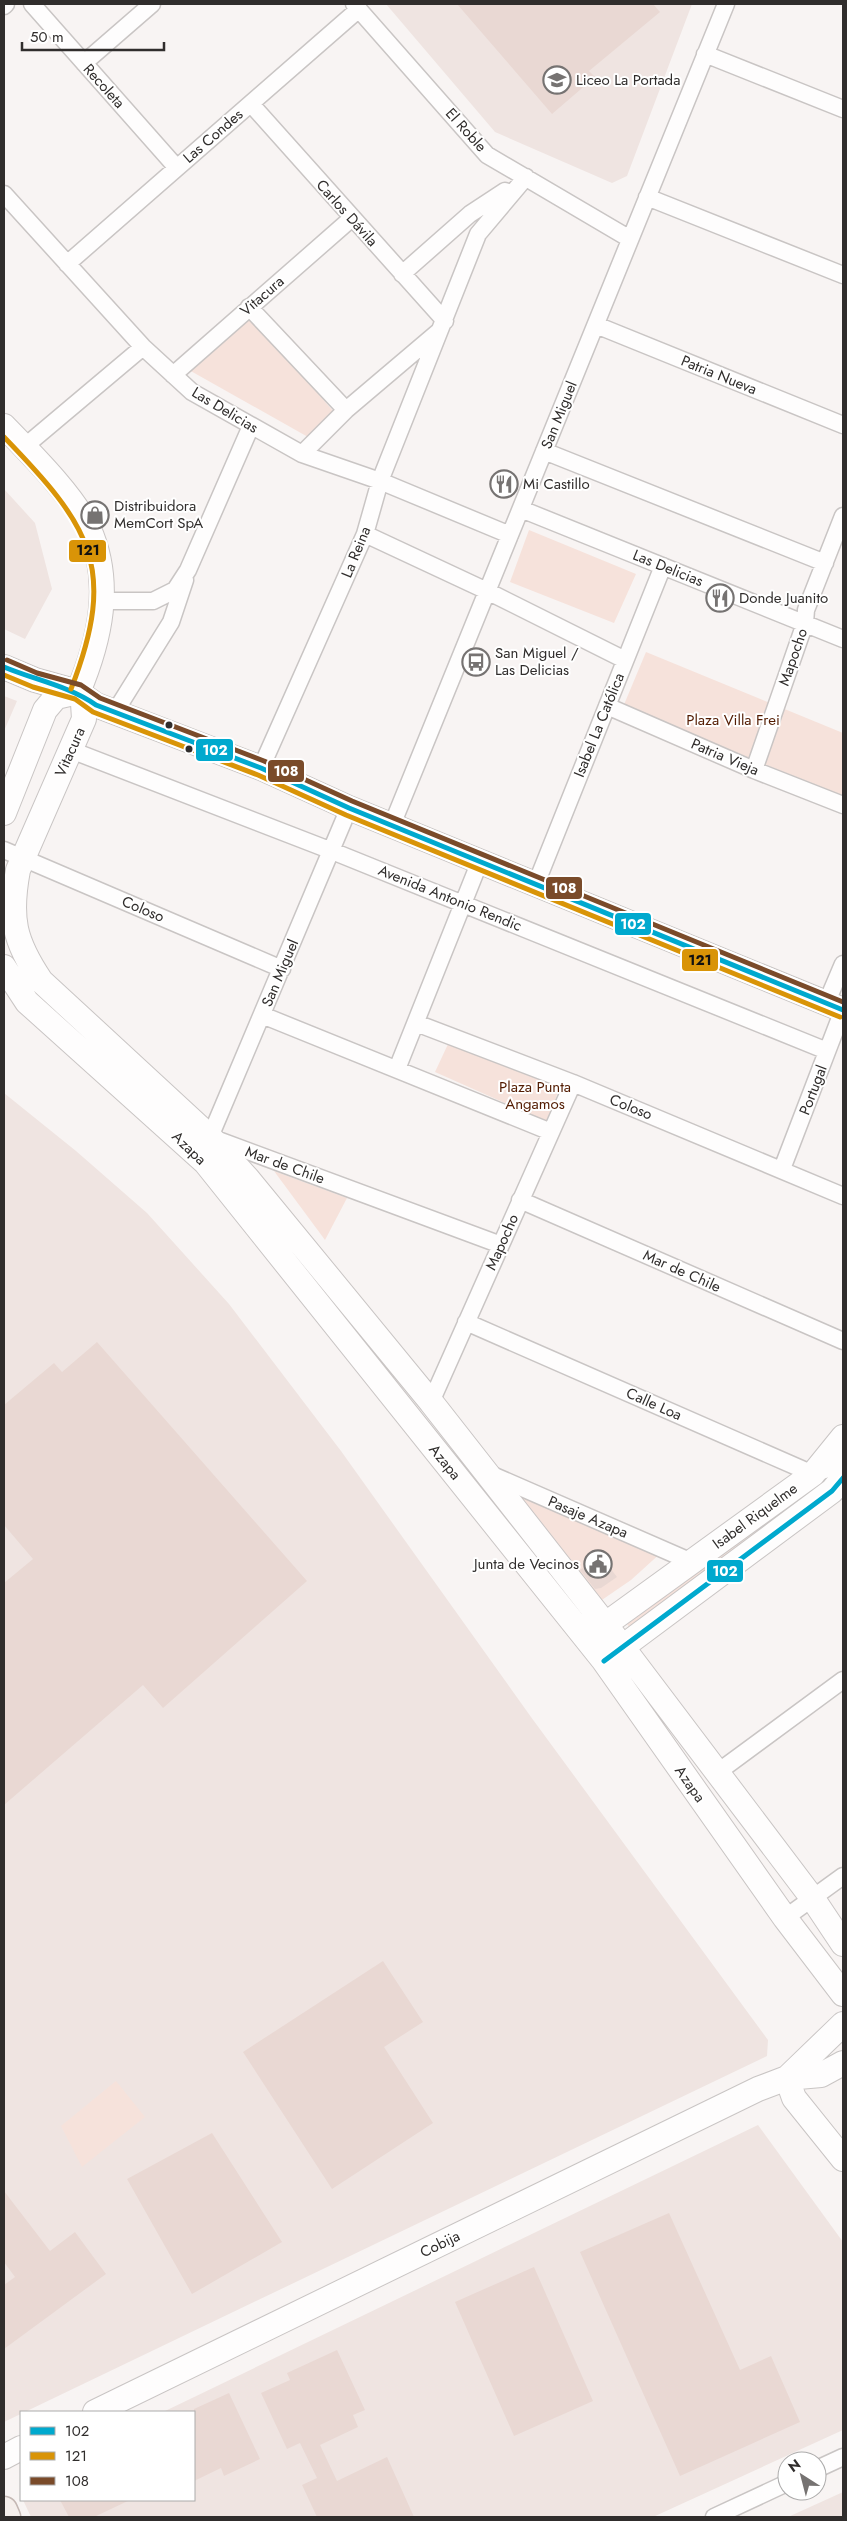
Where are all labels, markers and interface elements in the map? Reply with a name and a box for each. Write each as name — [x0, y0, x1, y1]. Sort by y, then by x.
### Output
scale bar — [22, 20, 165, 52]
text: 50 m — [30, 26, 64, 48]
street label: Recoleta — [78, 59, 130, 113]
school or university icon: Liceo La Portada — [542, 65, 572, 95]
place label: Liceo La Portada — [576, 69, 680, 91]
street label: El Roble — [440, 103, 492, 157]
street label: Las Condes — [178, 104, 248, 168]
street label: Carlos Dávila — [311, 175, 383, 251]
street label: Vitacura — [235, 271, 289, 321]
street label: Patria Nueva — [678, 350, 760, 400]
street label: San Miguel — [535, 378, 583, 452]
street label: Las Delicias — [188, 381, 262, 439]
restaurant icon: Mi Castillo — [489, 469, 519, 499]
place label: Mi Castillo — [523, 473, 590, 495]
place label: Distribuidora MemCort SpA — [114, 495, 203, 534]
shop icon: Distribuidora MemCort SpA — [80, 500, 110, 530]
street label: La Reina — [336, 523, 376, 581]
line badge: 121 — [68, 539, 107, 563]
text: 121 — [76, 540, 100, 560]
street label: Las Delicias — [630, 544, 706, 592]
restaurant icon: Donde Juanito — [705, 583, 735, 613]
place label: Donde Juanito — [739, 587, 828, 609]
street label: Mapocho — [773, 625, 813, 689]
place label: San Miguel / Las Delicias — [495, 642, 579, 681]
bus stop icon: San Miguel / Las Delicias — [461, 647, 491, 677]
street label: Isabel La Católica — [568, 670, 630, 780]
park label: Plaza Villa Frei — [686, 709, 780, 731]
unlabelled marker — [164, 720, 174, 730]
street label: Vitacura — [49, 724, 91, 780]
street label: Patria Vieja — [688, 733, 762, 781]
line badge: 102 — [195, 738, 234, 762]
text: 102 — [202, 740, 228, 760]
unlabelled marker — [184, 744, 194, 754]
line badge: 108 — [267, 759, 305, 783]
text: 108 — [273, 761, 299, 781]
street label: Avenida Antonio Rendic — [375, 859, 525, 937]
line badge: 108 — [545, 876, 583, 900]
text: 108 — [551, 878, 577, 898]
street label: Coloso — [118, 890, 168, 928]
line badge: 102 — [614, 912, 652, 936]
text: 102 — [620, 914, 646, 934]
street label: San Miguel — [256, 936, 304, 1010]
line badge: 121 — [681, 948, 719, 972]
text: 121 — [688, 950, 712, 970]
street label: Portugal — [793, 1062, 833, 1118]
park label: Plaza Punta Angamos — [499, 1076, 571, 1115]
street label: Coloso — [606, 1088, 656, 1126]
street label: Azapa — [167, 1126, 211, 1170]
street label: Mar de Chile — [242, 1140, 328, 1190]
street label: Mapocho — [480, 1210, 524, 1274]
street label: Mar de Chile — [640, 1244, 725, 1298]
street label: Calle Loa — [623, 1382, 685, 1426]
street label: Azapa — [424, 1439, 466, 1485]
street label: Isabel Riquelme — [708, 1477, 802, 1554]
street label: Pasaje Azapa — [545, 1490, 631, 1544]
public building icon: Junta de Vecinos — [583, 1549, 613, 1579]
place label: Junta de Vecinos — [472, 1553, 579, 1575]
line badge: 102 — [706, 1559, 744, 1583]
text: 102 — [712, 1561, 738, 1581]
street label: Azapa — [669, 1761, 711, 1807]
street label: Cobija — [416, 2225, 464, 2263]
legend — [20, 2411, 195, 2501]
text: 102 — [65, 2420, 89, 2442]
text: 121 — [65, 2445, 87, 2467]
north arrow — [777, 2451, 827, 2501]
text: N — [784, 2454, 805, 2477]
text: 108 — [65, 2470, 89, 2492]

